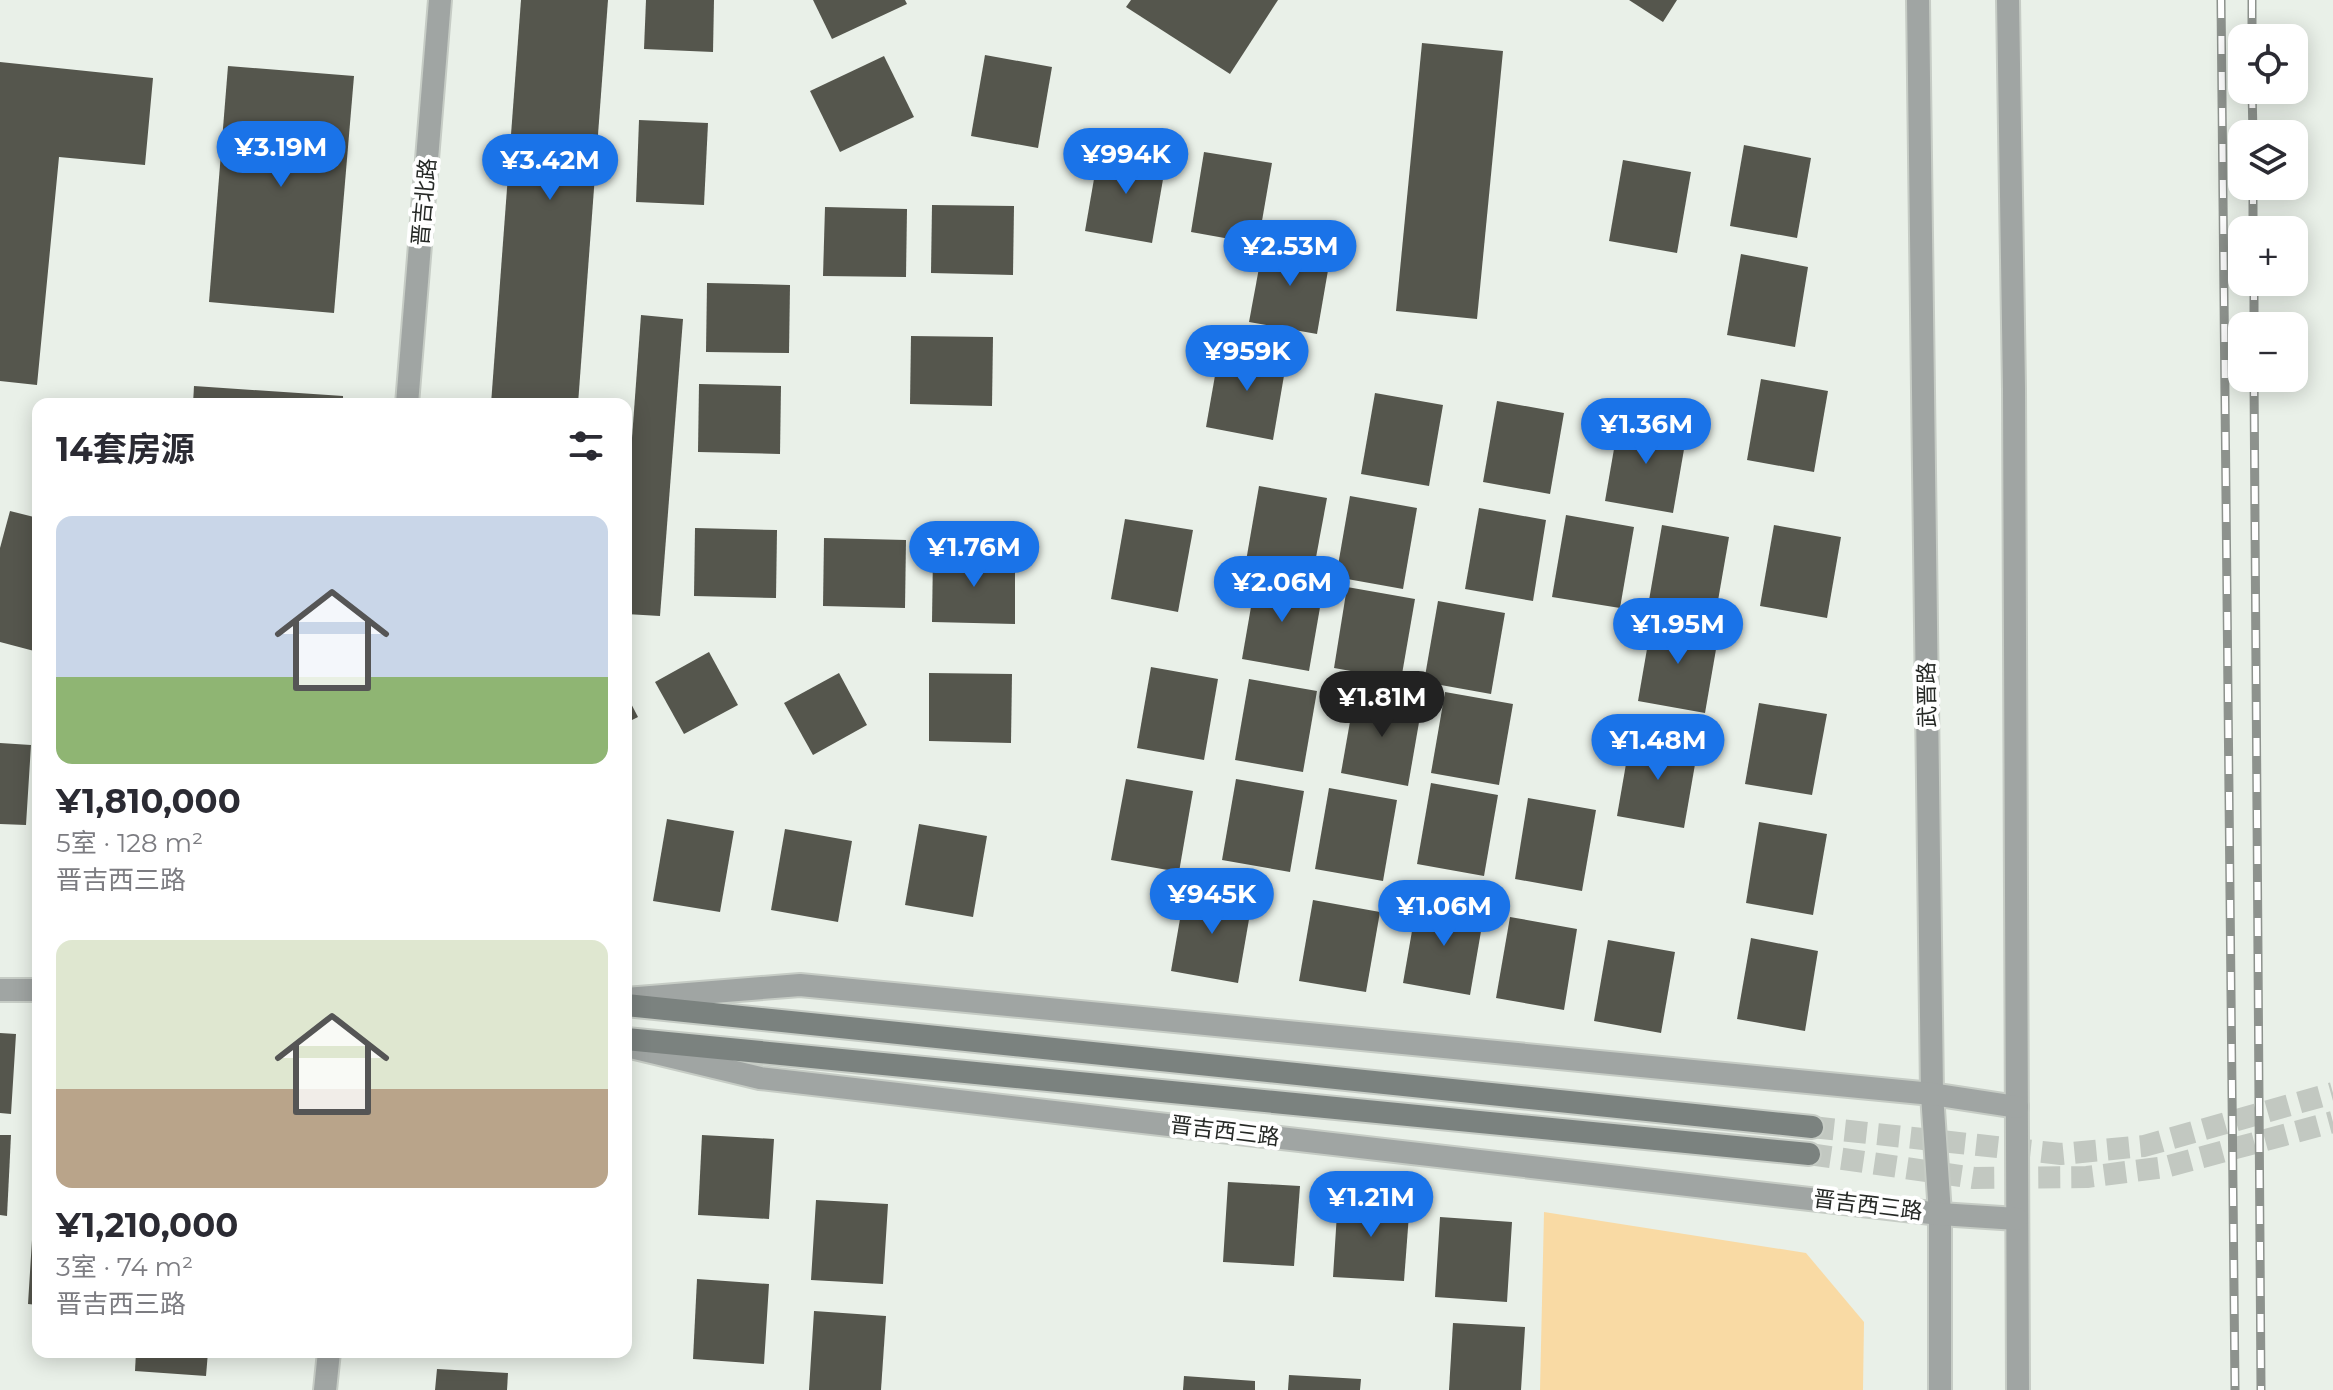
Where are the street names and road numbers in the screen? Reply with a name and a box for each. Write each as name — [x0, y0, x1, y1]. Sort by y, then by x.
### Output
street label: 晋吉北路 — [407, 157, 441, 247]
street label: 武晋路 — [1913, 662, 1941, 728]
street label: 晋吉西三路 — [1169, 1111, 1281, 1151]
street label: 晋吉西三路 — [1812, 1185, 1924, 1225]

